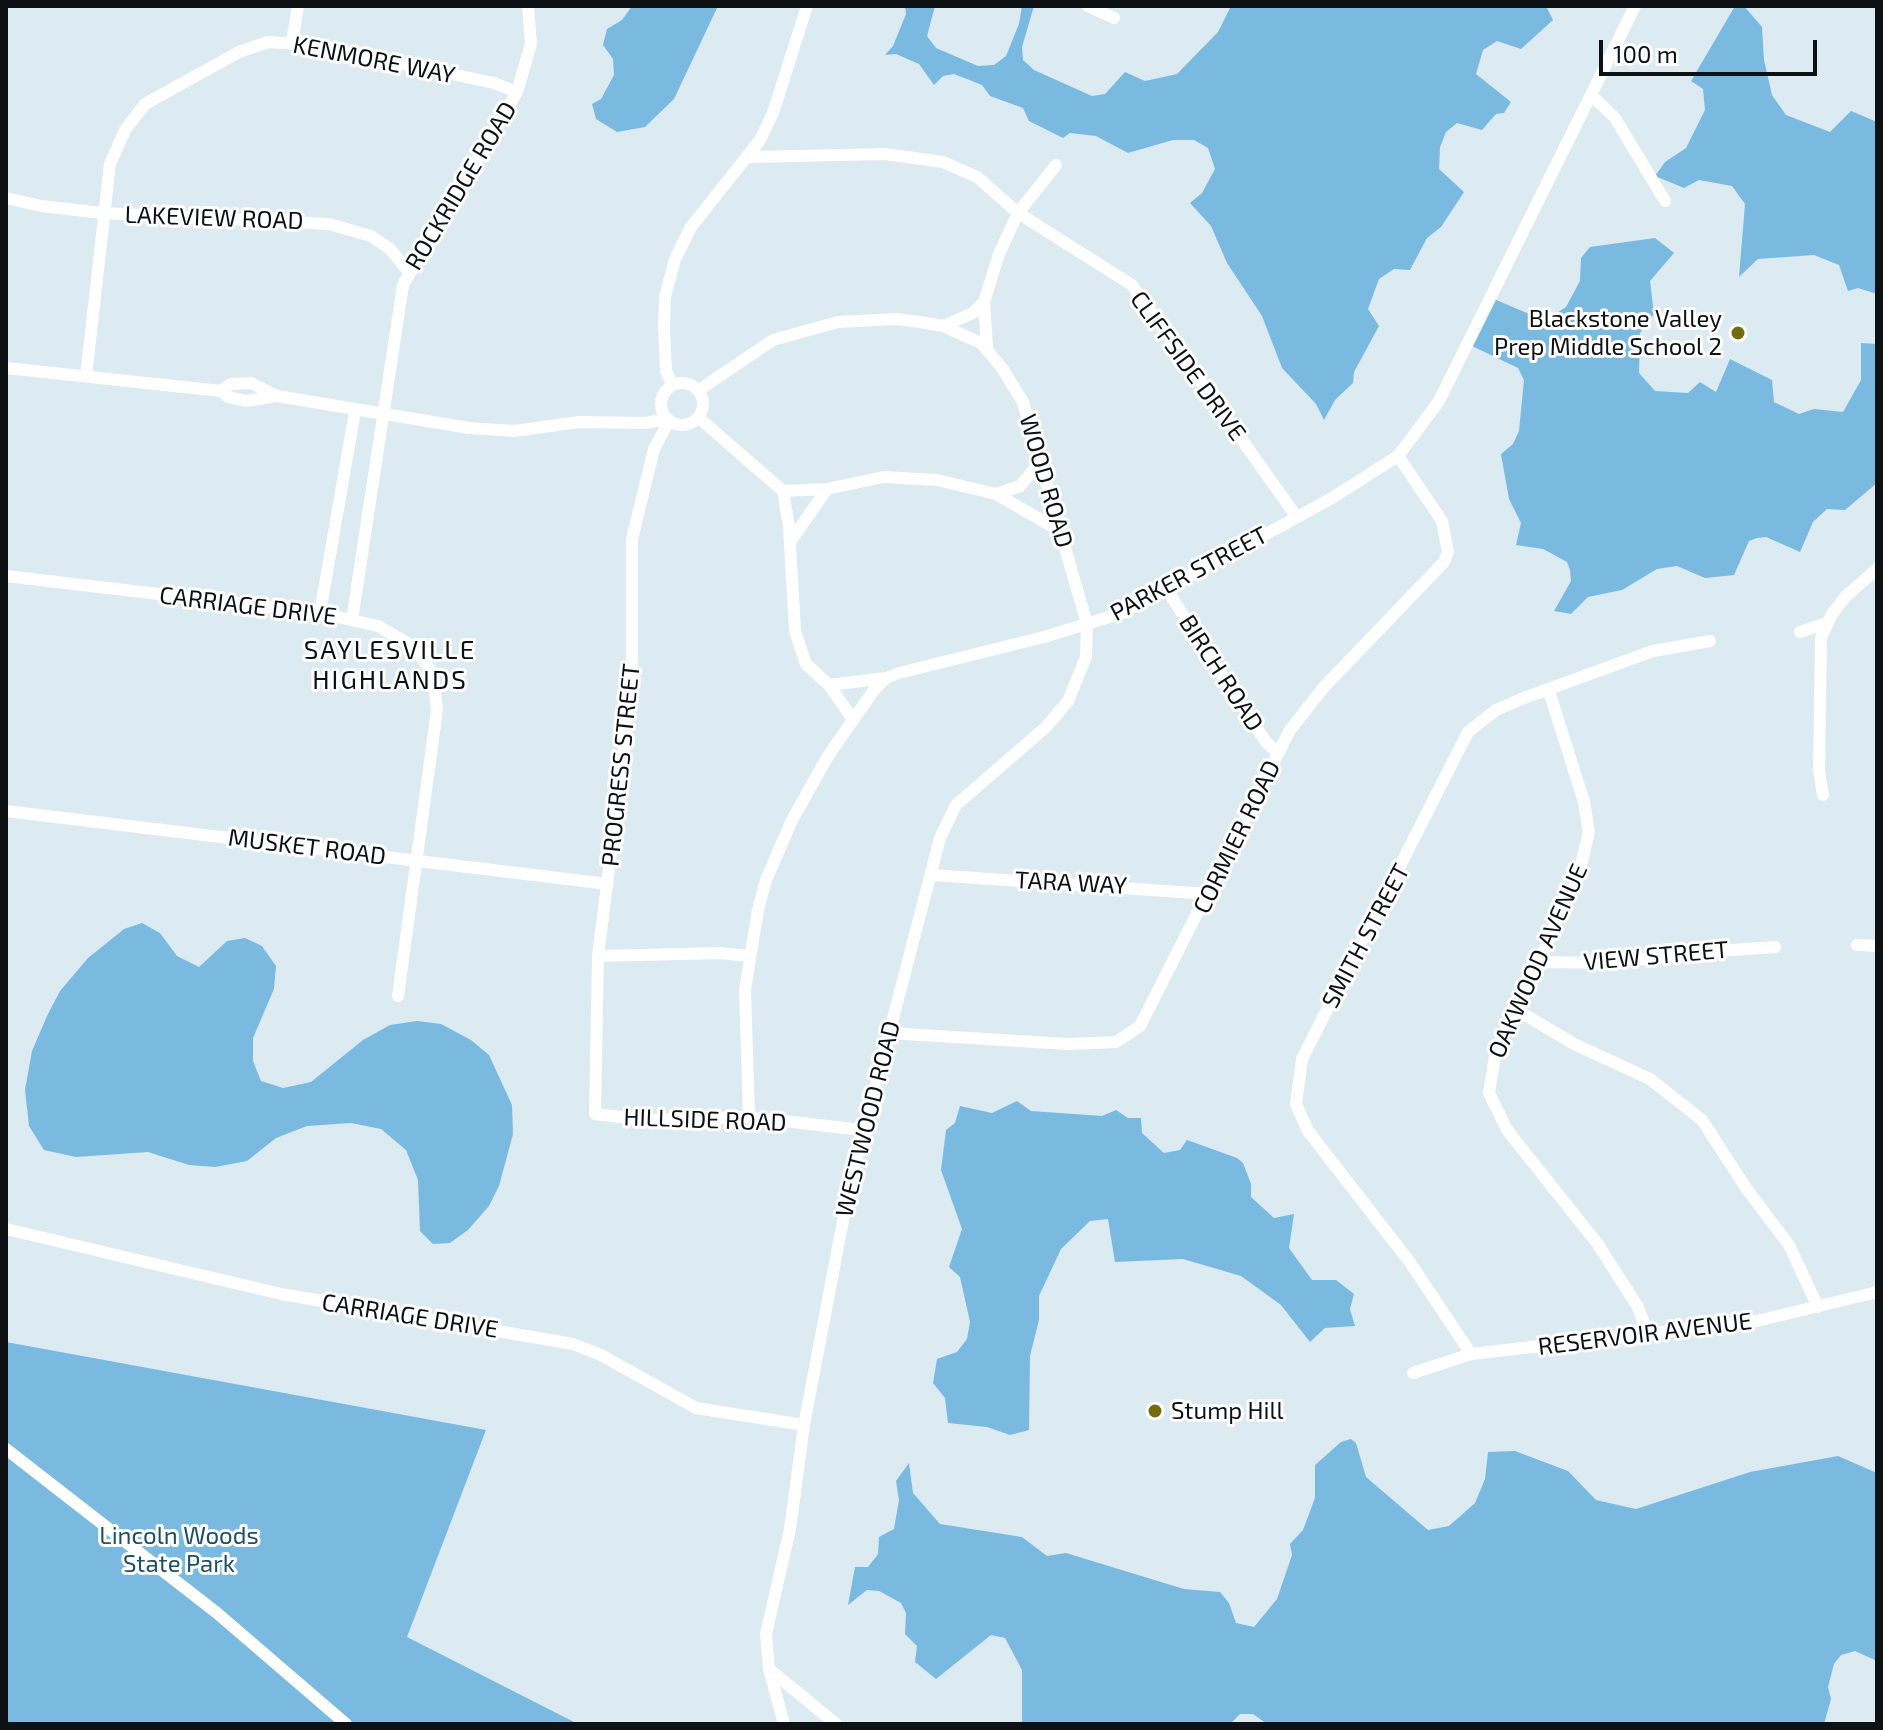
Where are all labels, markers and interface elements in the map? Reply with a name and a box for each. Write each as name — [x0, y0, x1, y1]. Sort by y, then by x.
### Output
scale bar — [1603, 24, 1821, 74]
street label: KENMORE WAY — [290, 30, 458, 90]
text: 100 m — [1613, 39, 1678, 68]
street label: ROCKRIDGE ROAD — [399, 97, 523, 275]
street label: LAKEVIEW ROAD — [124, 200, 304, 236]
street label: CLIFFSIDE DRIVE — [1124, 286, 1252, 446]
place label: Blackstone Valley Prep Middle School 2 — [1494, 305, 1722, 361]
marker: Blackstone Valley Prep Middle School 2 — [1729, 324, 1747, 342]
street label: WOOD ROAD — [1013, 411, 1079, 551]
street label: PARKER STREET — [1106, 520, 1272, 628]
street label: CARRIAGE DRIVE — [158, 581, 338, 631]
street label: BIRCH ROAD — [1173, 610, 1269, 736]
district label: SAYLESVILLE HIGHLANDS — [304, 634, 476, 696]
street label: PROGRESS STREET — [596, 662, 646, 868]
street label: CORMIER ROAD — [1187, 756, 1287, 918]
street label: MUSKET ROAD — [226, 823, 388, 871]
street label: SMITH STREET — [1316, 859, 1416, 1013]
street label: OAKWOOD AVENUE — [1482, 859, 1594, 1063]
street label: TARA WAY — [1014, 866, 1128, 900]
street label: VIEW STREET — [1582, 935, 1730, 977]
street label: WESTWOOD ROAD — [830, 1018, 906, 1220]
street label: HILLSIDE ROAD — [623, 1103, 787, 1137]
street label: CARRIAGE DRIVE — [320, 1288, 500, 1344]
street label: RESERVOIR AVENUE — [1536, 1307, 1754, 1361]
place label: Stump Hill — [1171, 1397, 1284, 1425]
marker: Stump Hill — [1146, 1402, 1164, 1420]
park label: Lincoln Woods State Park — [99, 1522, 259, 1578]

